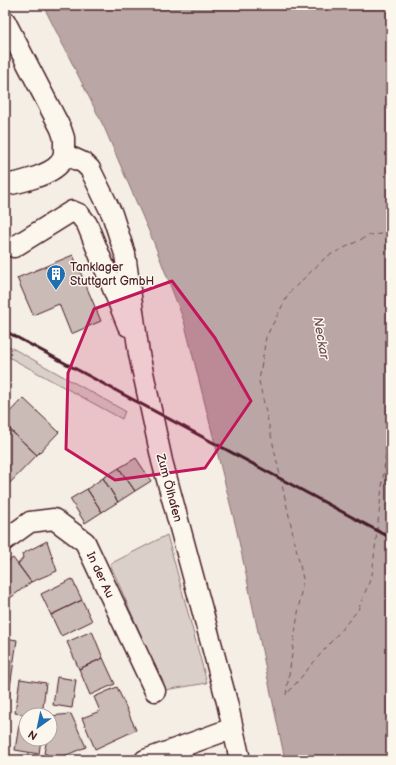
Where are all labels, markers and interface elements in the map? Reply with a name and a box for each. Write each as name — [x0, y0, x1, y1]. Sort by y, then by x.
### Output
place label: Tanklager Stuttgart GmbH — [70, 260, 154, 289]
building icon: Tanklager Stuttgart GmbH — [45, 263, 67, 291]
water label: Neckar — [309, 316, 333, 362]
street label: Zum Ölhafen — [152, 451, 186, 524]
street label: In der Au — [83, 550, 117, 600]
north arrow — [18, 707, 58, 747]
text: N — [26, 727, 40, 743]

